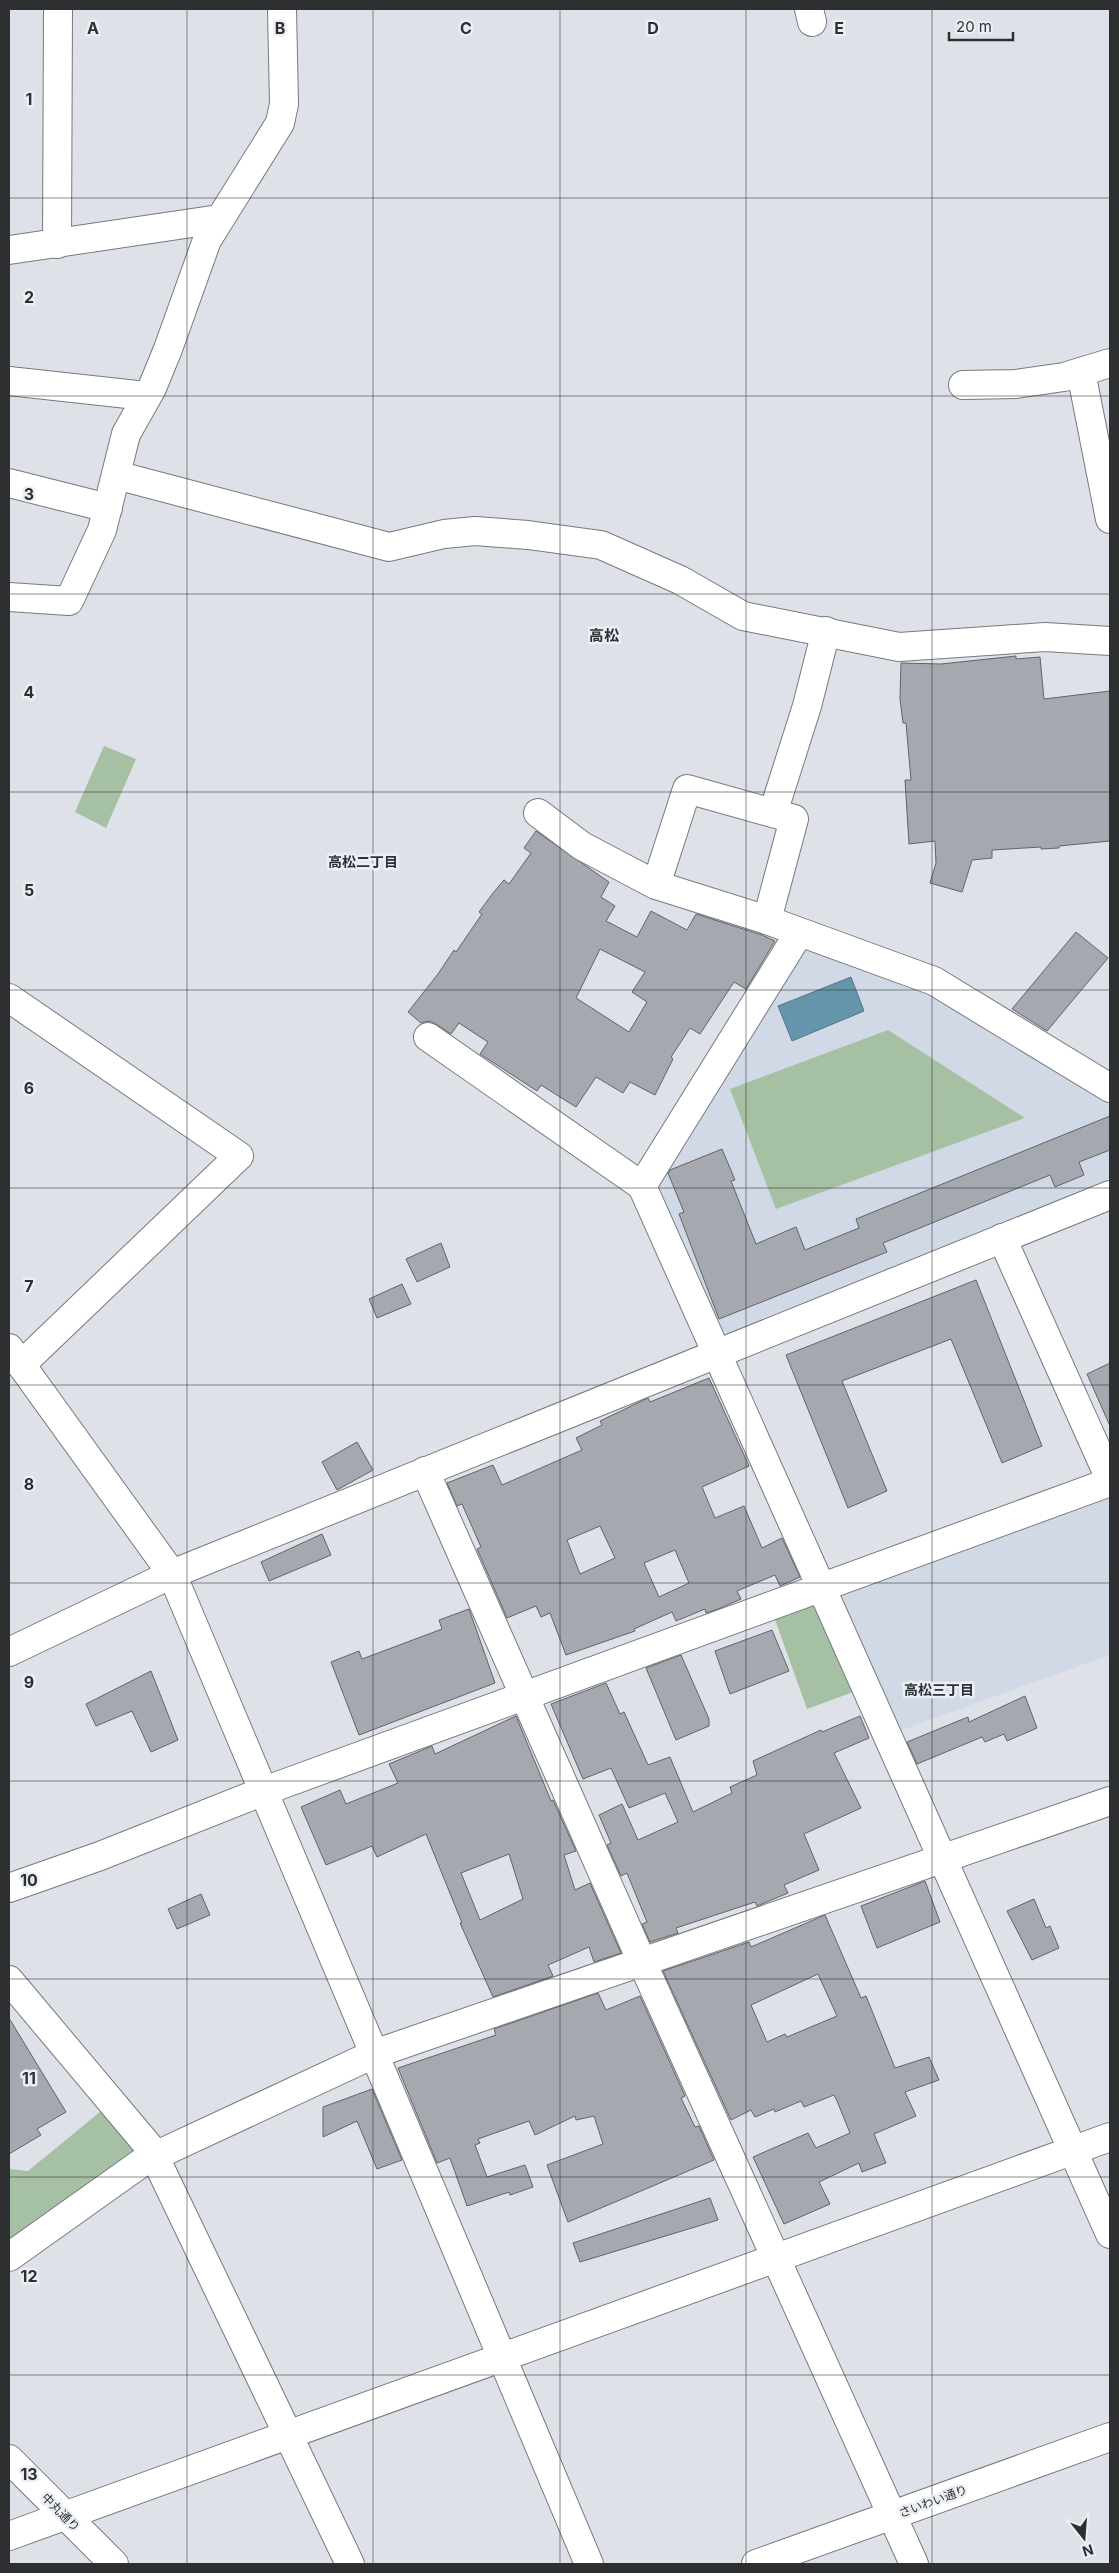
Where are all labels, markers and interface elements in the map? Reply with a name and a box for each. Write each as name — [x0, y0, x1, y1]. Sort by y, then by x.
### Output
scale bar — [949, 10, 1013, 42]
text: 20 m — [956, 17, 992, 36]
text: A — [87, 18, 99, 38]
text: B — [275, 18, 285, 38]
text: C — [460, 18, 472, 38]
text: D — [647, 18, 659, 38]
text: E — [834, 18, 844, 38]
text: 1 — [26, 89, 32, 109]
text: 2 — [24, 287, 34, 307]
text: 3 — [24, 484, 34, 504]
district label: 高松 — [589, 626, 619, 645]
text: 4 — [24, 682, 35, 702]
district label: 高松二丁目 — [328, 853, 398, 870]
text: 5 — [24, 880, 34, 900]
text: 6 — [24, 1078, 34, 1098]
text: 7 — [24, 1276, 34, 1296]
text: 8 — [24, 1474, 34, 1494]
text: 9 — [24, 1672, 34, 1692]
district label: 高松三丁目 — [904, 1681, 974, 1698]
text: 10 — [20, 1870, 38, 1890]
text: 11 — [22, 2068, 36, 2088]
text: 12 — [21, 2266, 37, 2286]
text: 13 — [20, 2464, 38, 2484]
street label: さいわい通り — [897, 2482, 969, 2520]
street label: 中丸通り — [39, 2490, 83, 2534]
north arrow — [1059, 2513, 1109, 2563]
text: N — [1080, 2541, 1096, 2561]

